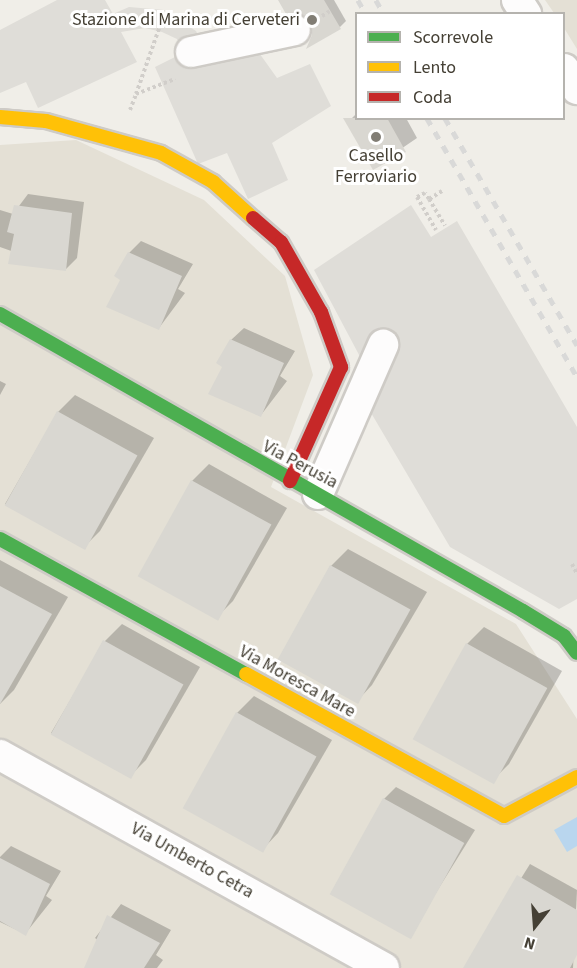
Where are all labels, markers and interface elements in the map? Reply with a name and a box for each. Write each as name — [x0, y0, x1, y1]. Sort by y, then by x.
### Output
place label: Stazione di Marina di Cerveteri — [72, 9, 300, 31]
legend — [355, 12, 565, 120]
marker: Stazione di Marina di Cerveteri — [305, 13, 319, 27]
text: Scorrevole — [413, 25, 493, 50]
text: Lento — [413, 55, 456, 80]
text: Coda — [413, 85, 452, 110]
marker: Casello Ferroviario — [369, 130, 383, 144]
place label: Casello Ferroviario — [335, 146, 417, 188]
street label: Via Perusia — [259, 436, 341, 494]
street label: Via Moresca Mare — [235, 641, 359, 723]
street label: Via Umberto Cetra — [127, 818, 257, 904]
north arrow — [505, 896, 565, 956]
text: N — [521, 931, 538, 955]

